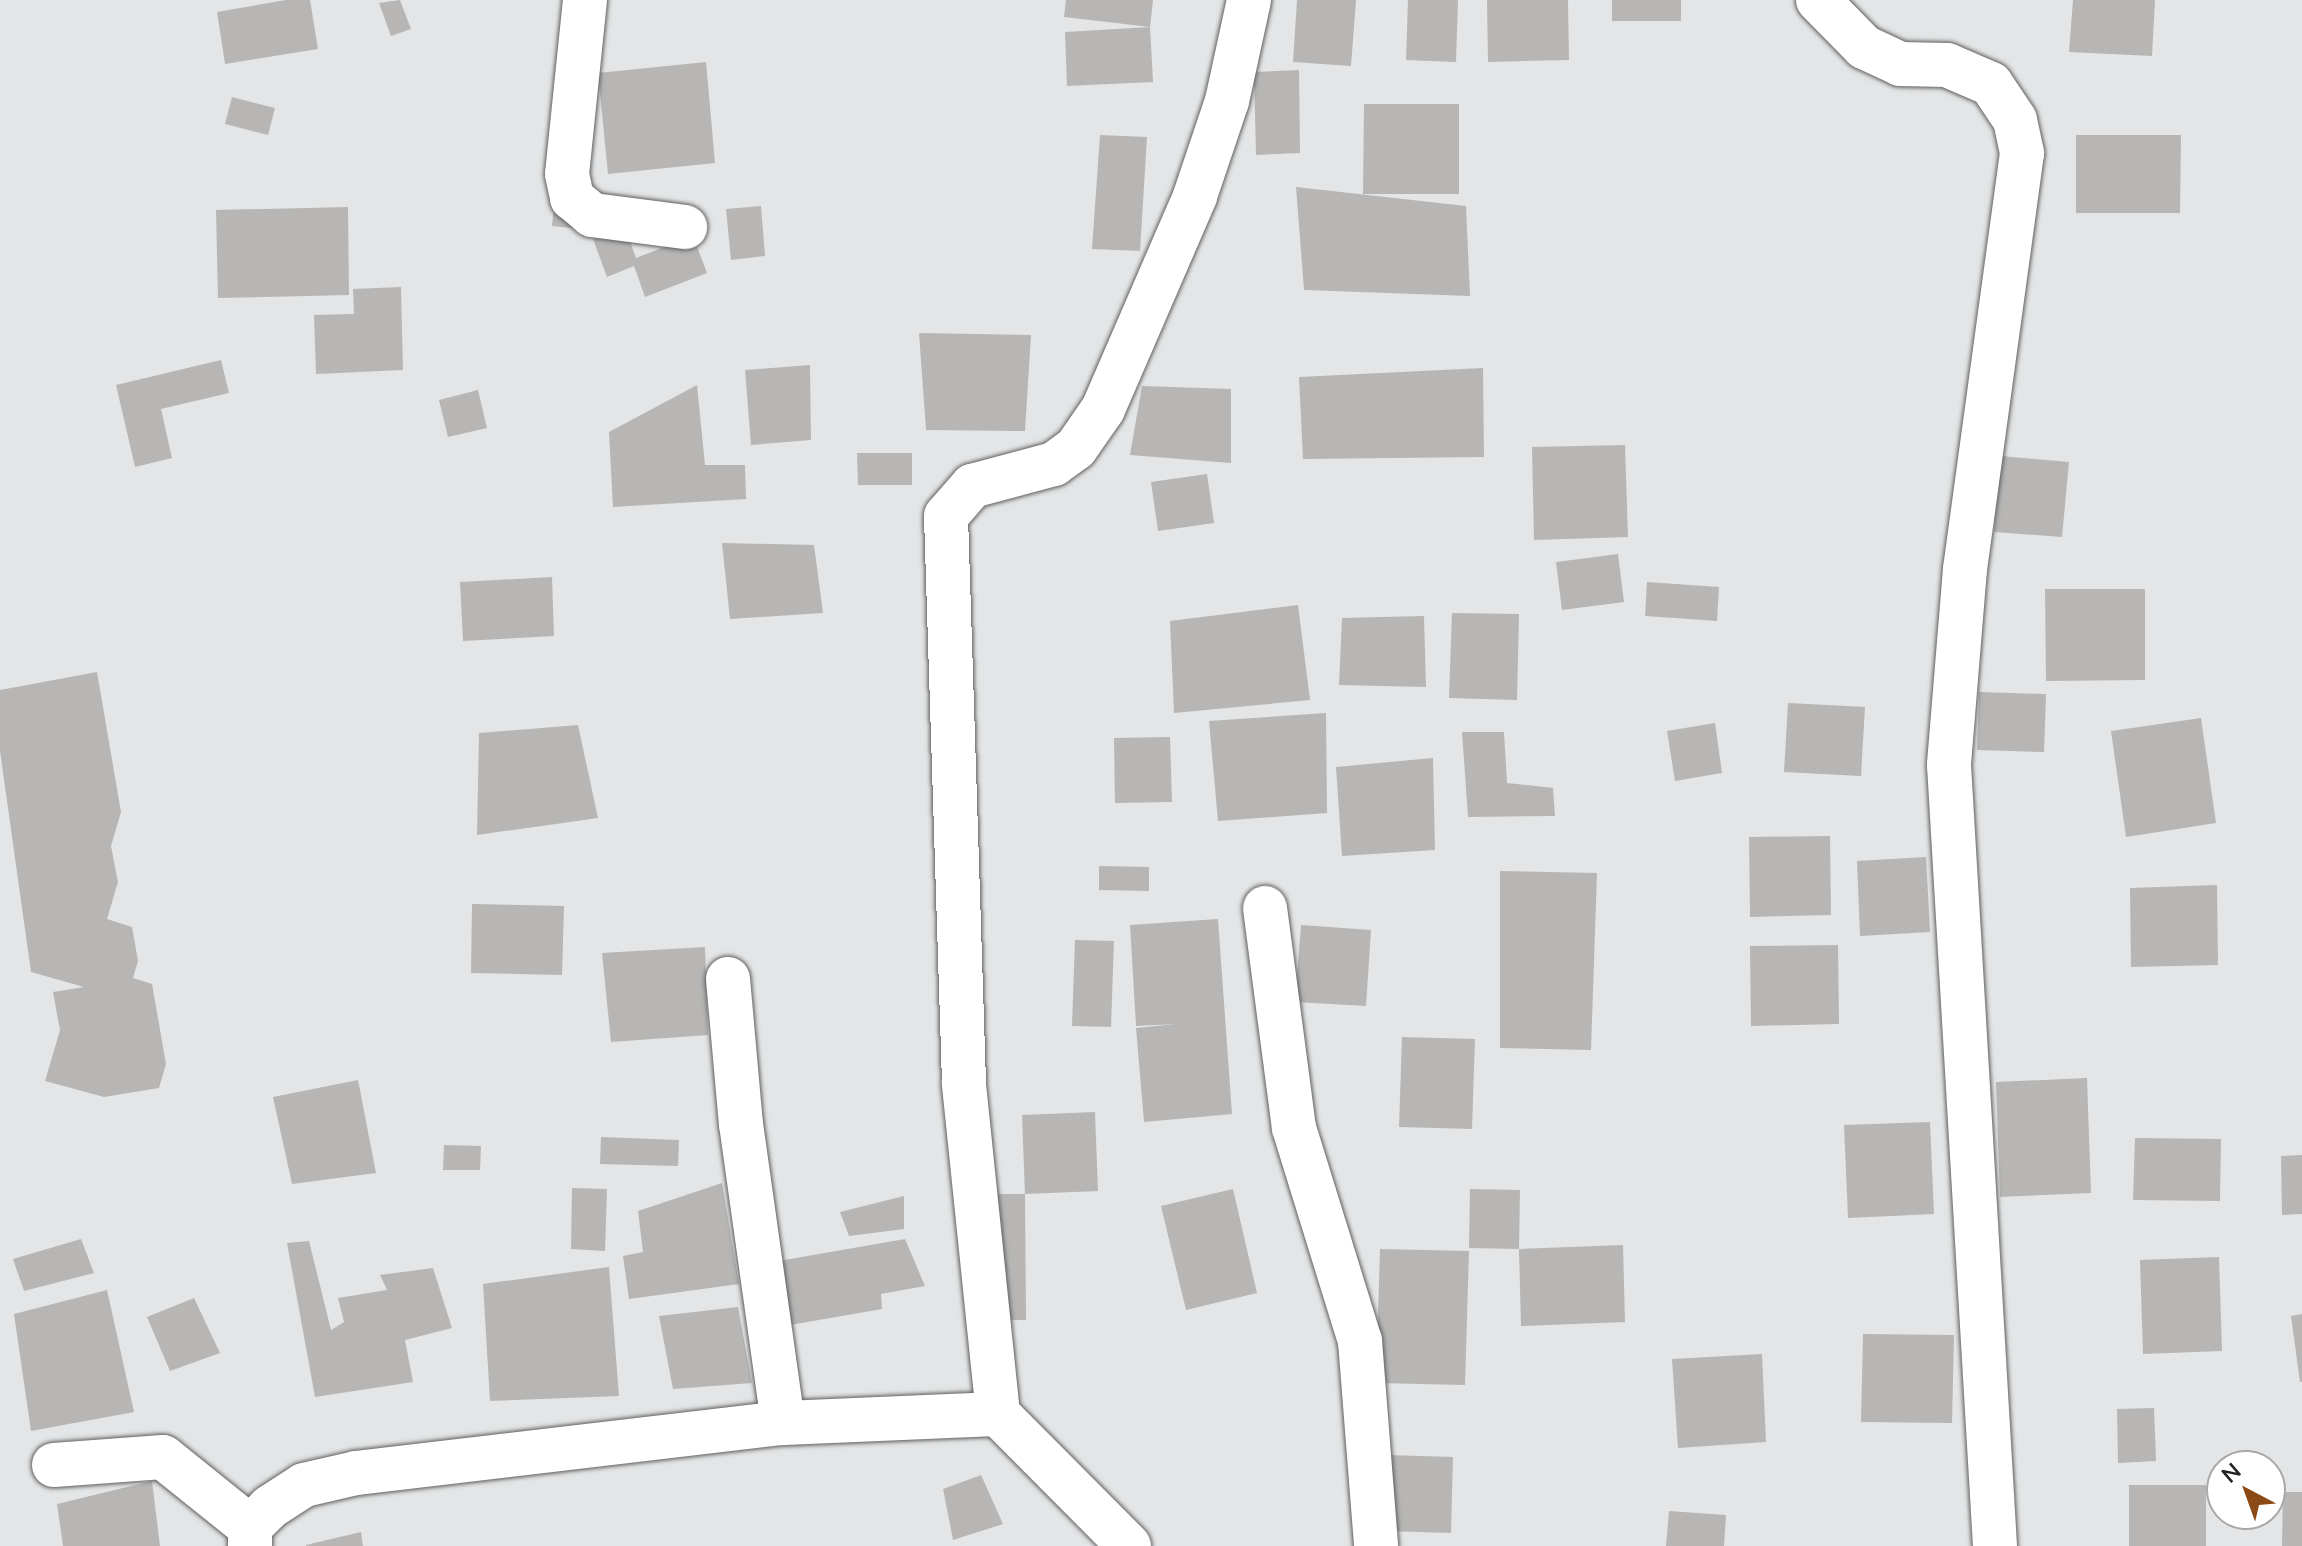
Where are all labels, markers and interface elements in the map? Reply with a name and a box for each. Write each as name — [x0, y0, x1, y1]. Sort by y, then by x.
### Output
north arrow — [2206, 1450, 2286, 1530]
text: N — [2216, 1457, 2248, 1490]

